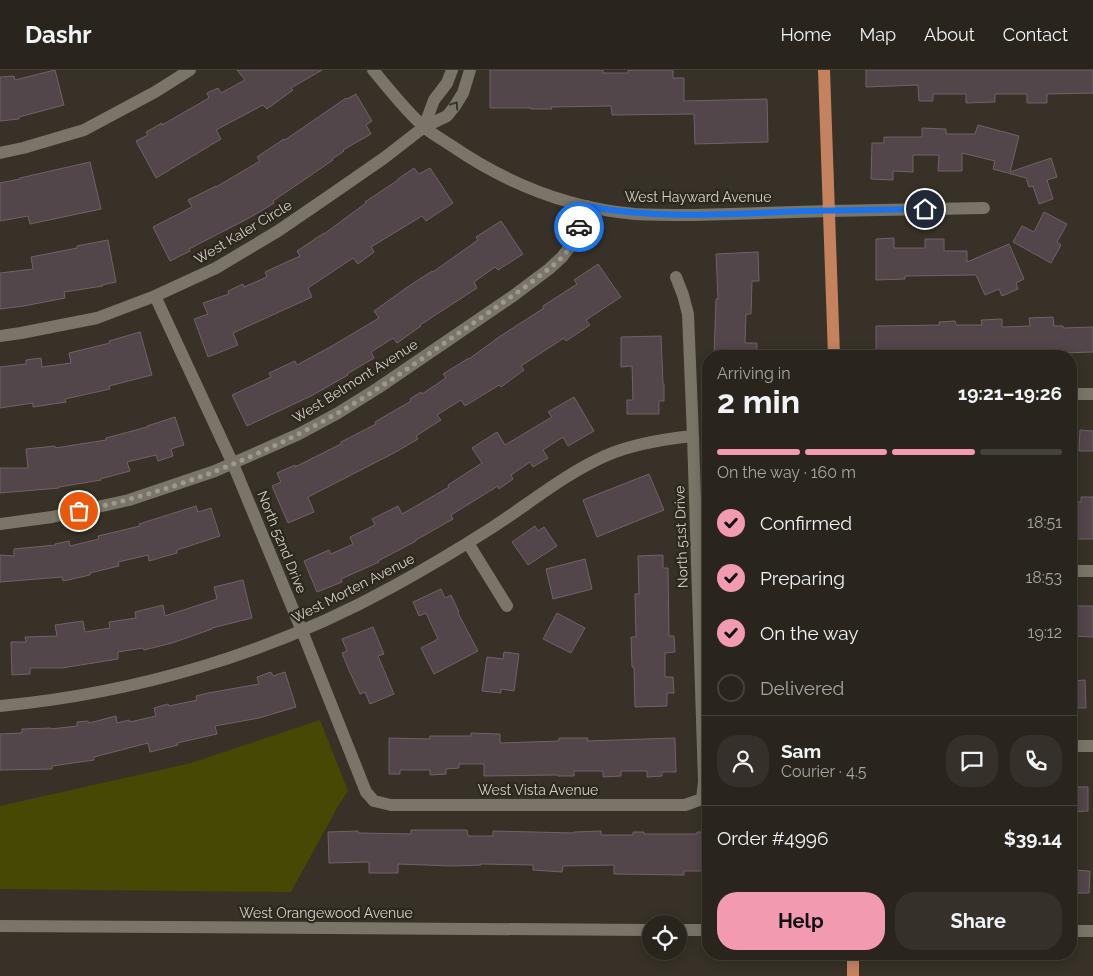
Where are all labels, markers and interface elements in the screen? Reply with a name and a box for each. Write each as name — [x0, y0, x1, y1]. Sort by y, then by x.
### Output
text: Dashr — [25, 20, 91, 49]
text: Home — [780, 24, 831, 45]
text: Map — [859, 24, 896, 45]
text: About — [924, 24, 975, 45]
text: Contact — [1003, 24, 1068, 45]
one-way arrow — [449, 102, 458, 111]
pin — [904, 188, 946, 230]
street label: West Hayward Avenue — [625, 189, 771, 205]
icon: home — [911, 195, 939, 223]
street label: West Kaler Circle — [191, 197, 295, 267]
courier — [554, 202, 604, 252]
icon: car — [565, 213, 593, 241]
street label: West Belmont Avenue — [289, 336, 421, 426]
text: Arriving in — [717, 364, 791, 383]
text: 19:21–19:26 — [958, 382, 1062, 404]
text: 2 min — [717, 383, 800, 420]
text: On the way · 160 m — [717, 463, 856, 482]
street label: North 51st Drive — [671, 486, 691, 588]
street label: North 52nd Drive — [254, 488, 310, 596]
pin — [58, 490, 100, 532]
icon: bag — [65, 497, 93, 525]
icon: check — [717, 509, 745, 537]
text: Confirmed — [760, 512, 852, 534]
text: 18:51 — [1027, 513, 1062, 532]
street label: West Morten Avenue — [289, 550, 417, 626]
icon: check — [717, 564, 745, 592]
text: Preparing — [760, 567, 845, 589]
text: 18:53 — [1025, 568, 1062, 587]
icon: check — [717, 619, 745, 647]
text: On the way — [760, 622, 859, 644]
text: 19:12 — [1028, 623, 1062, 642]
text: Delivered — [760, 677, 844, 699]
button: person — [717, 735, 769, 787]
button: chat — [946, 735, 998, 787]
button: phone — [1010, 735, 1062, 787]
text: Sam — [781, 740, 821, 762]
text: Courier · 4.5 — [781, 762, 866, 781]
street label: West Vista Avenue — [478, 782, 598, 798]
text: Order #4996 — [717, 827, 828, 849]
text: $39.14 — [1004, 827, 1062, 849]
button: Help — [717, 892, 885, 950]
button: Share — [895, 892, 1062, 950]
street label: West Orangewood Avenue — [239, 905, 413, 921]
map controls — [642, 915, 687, 960]
button: locate — [642, 915, 687, 960]

